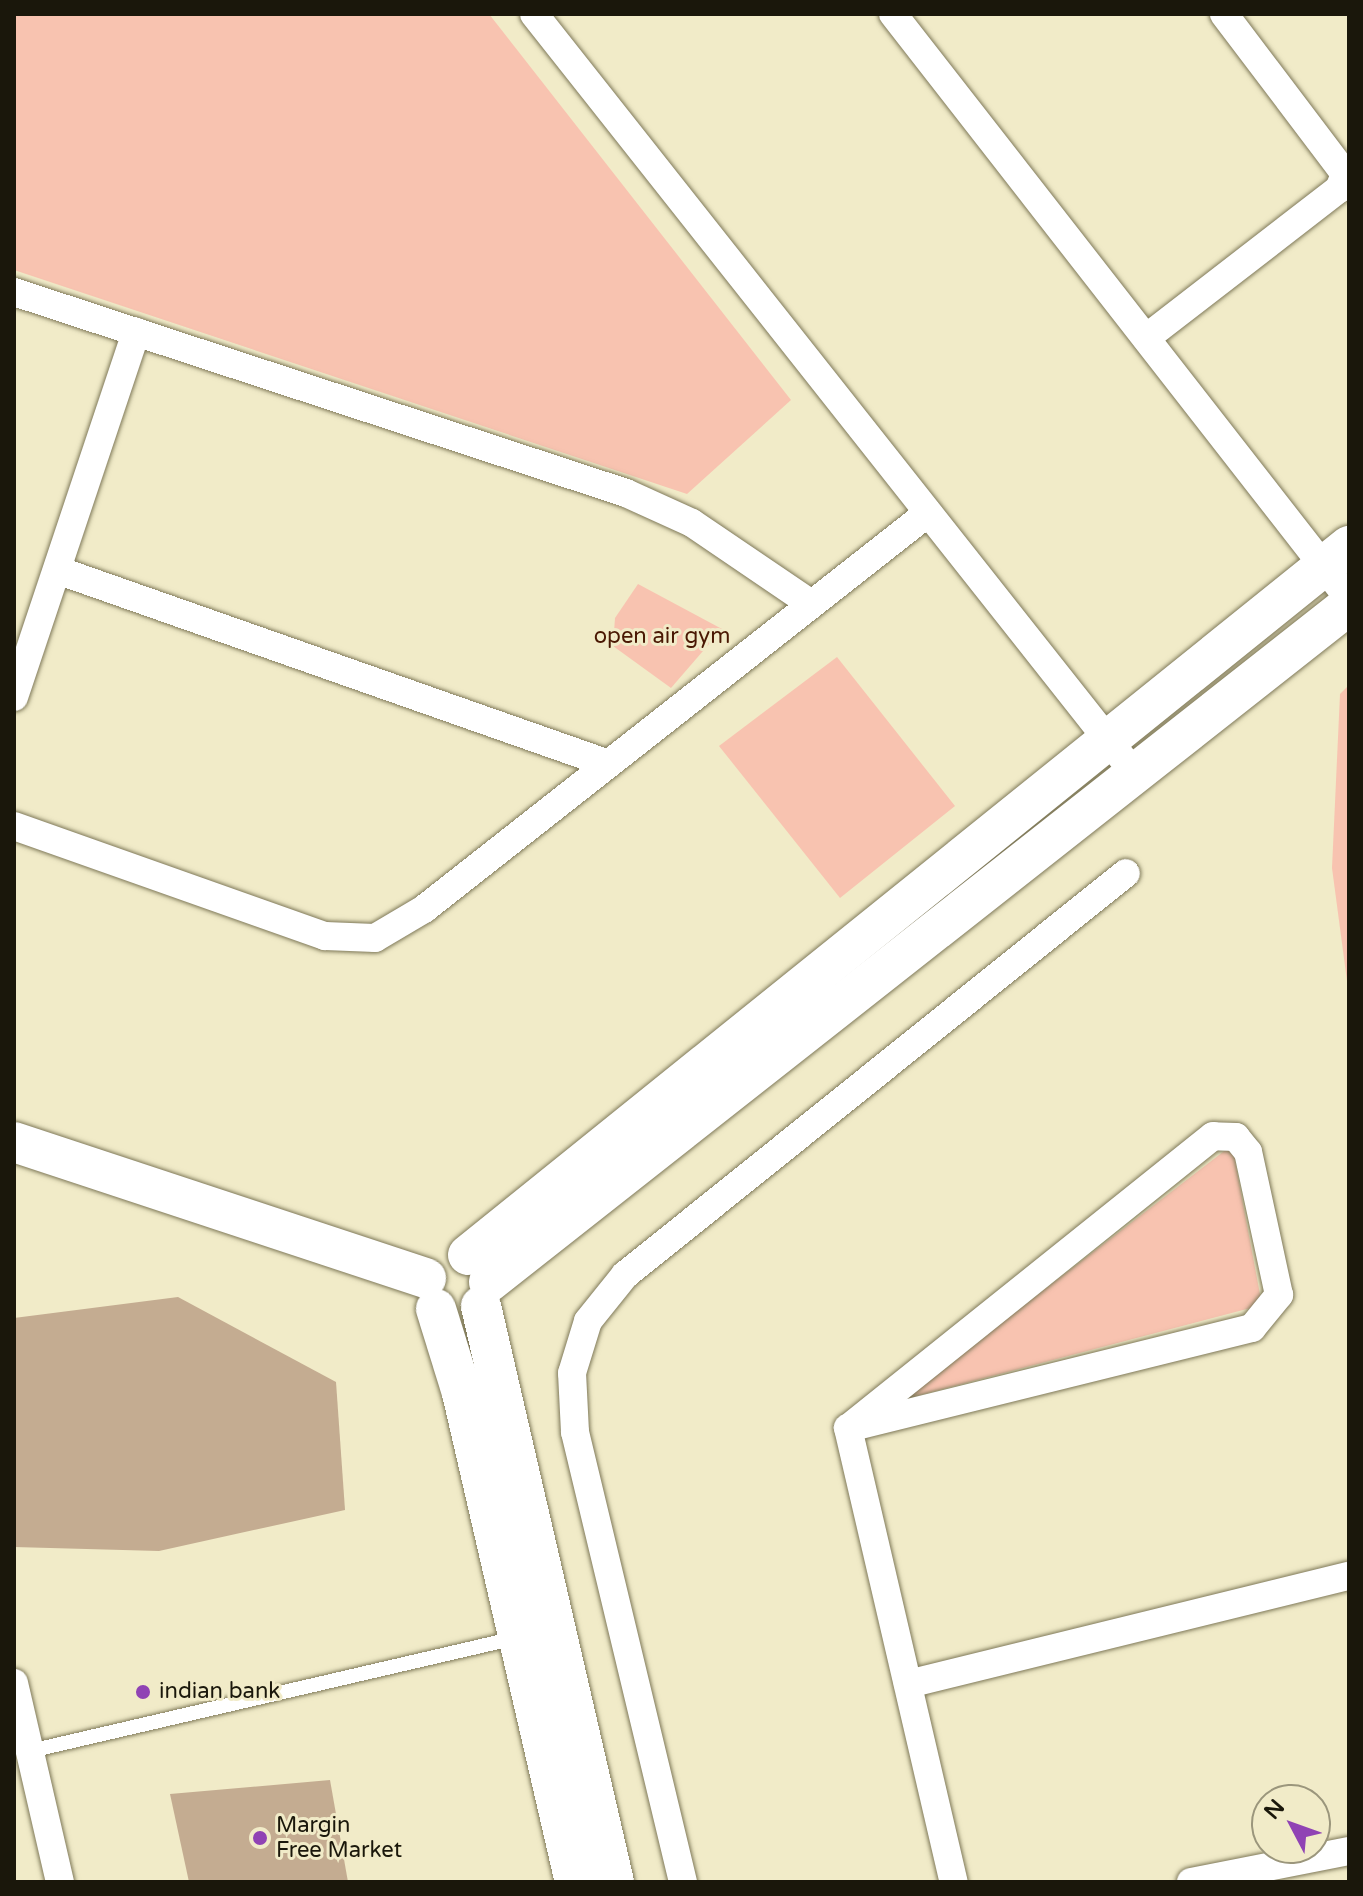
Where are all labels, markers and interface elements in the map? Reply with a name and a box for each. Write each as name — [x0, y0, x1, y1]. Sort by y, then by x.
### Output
park label: open air gym — [594, 624, 730, 650]
place label: indian bank — [159, 1679, 280, 1705]
marker: indian bank — [134, 1683, 152, 1701]
north arrow — [1251, 1784, 1331, 1864]
text: N — [1259, 1794, 1290, 1825]
place label: Margin Free Market — [276, 1812, 402, 1864]
marker: Margin Free Market — [251, 1829, 269, 1847]

